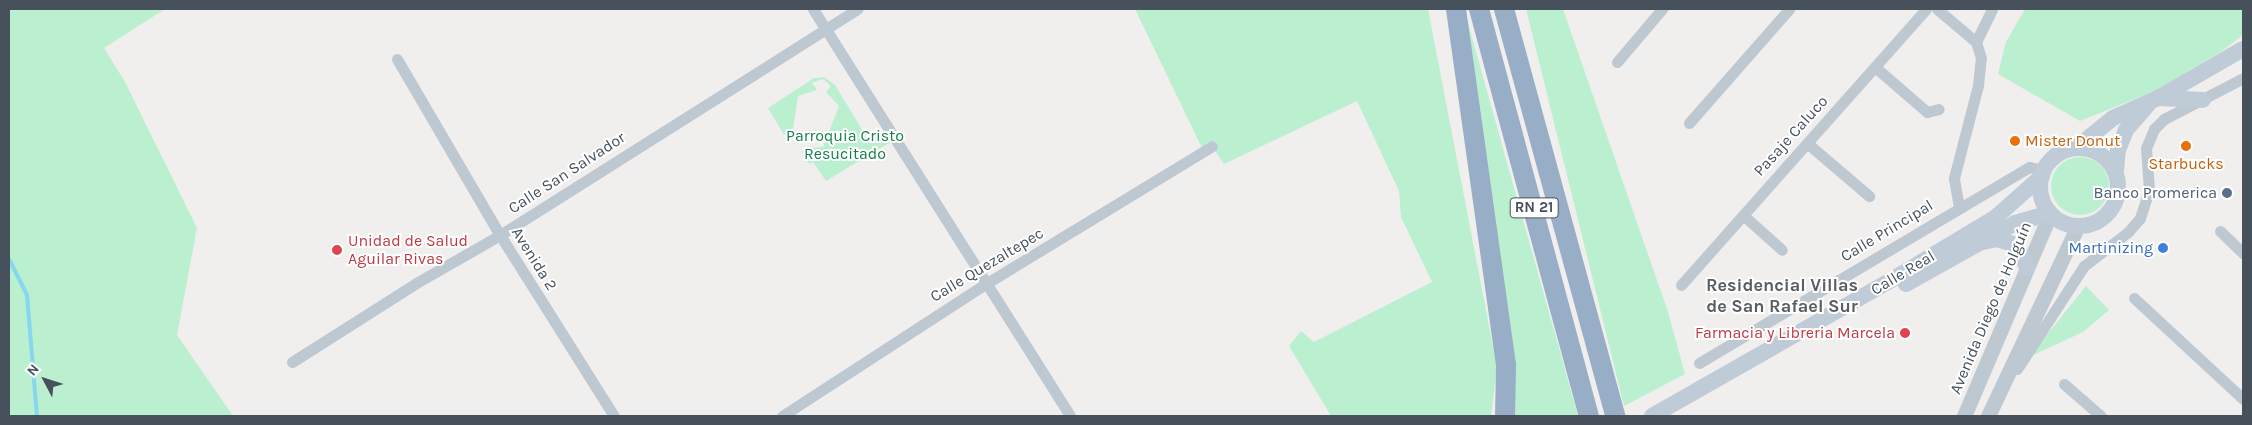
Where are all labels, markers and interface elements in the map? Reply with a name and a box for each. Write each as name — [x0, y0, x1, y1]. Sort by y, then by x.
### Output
street label: Pasaje Caluco — [1750, 92, 1832, 180]
park label: Parroquia Cristo Resucitado — [786, 126, 904, 164]
street label: Calle San Salvador — [505, 128, 629, 218]
place label: Mister Donut — [2025, 131, 2120, 151]
marker: Mister Donut — [2009, 135, 2021, 147]
marker: Starbucks — [2180, 140, 2192, 152]
place label: Starbucks — [2148, 154, 2224, 174]
place label: Banco Promerica — [2094, 183, 2217, 203]
marker: Banco Promerica — [2221, 187, 2233, 199]
road number: RN 21 — [1509, 196, 1559, 220]
street label: Calle Principal — [1837, 196, 1937, 266]
street label: Avenida Diego de Holguín — [1946, 219, 2036, 397]
street label: Avenida 2 — [507, 224, 561, 294]
street label: Calle Quezaltepec — [927, 224, 1047, 306]
place label: Unidad de Salud Aguilar Rivas — [348, 231, 468, 269]
place label: Martinizing — [2069, 238, 2153, 258]
marker: Martinizing — [2157, 242, 2169, 254]
marker: Unidad de Salud Aguilar Rivas — [330, 243, 344, 257]
street label: Calle Real — [1868, 247, 1938, 299]
district label: Residencial Villas de San Rafael Sur — [1706, 275, 1858, 318]
place label: Farmacia y Libreria Marcela — [1695, 323, 1895, 343]
marker: Farmacia y Libreria Marcela — [1899, 327, 1911, 339]
north arrow — [20, 355, 70, 405]
text: N — [23, 361, 43, 379]

